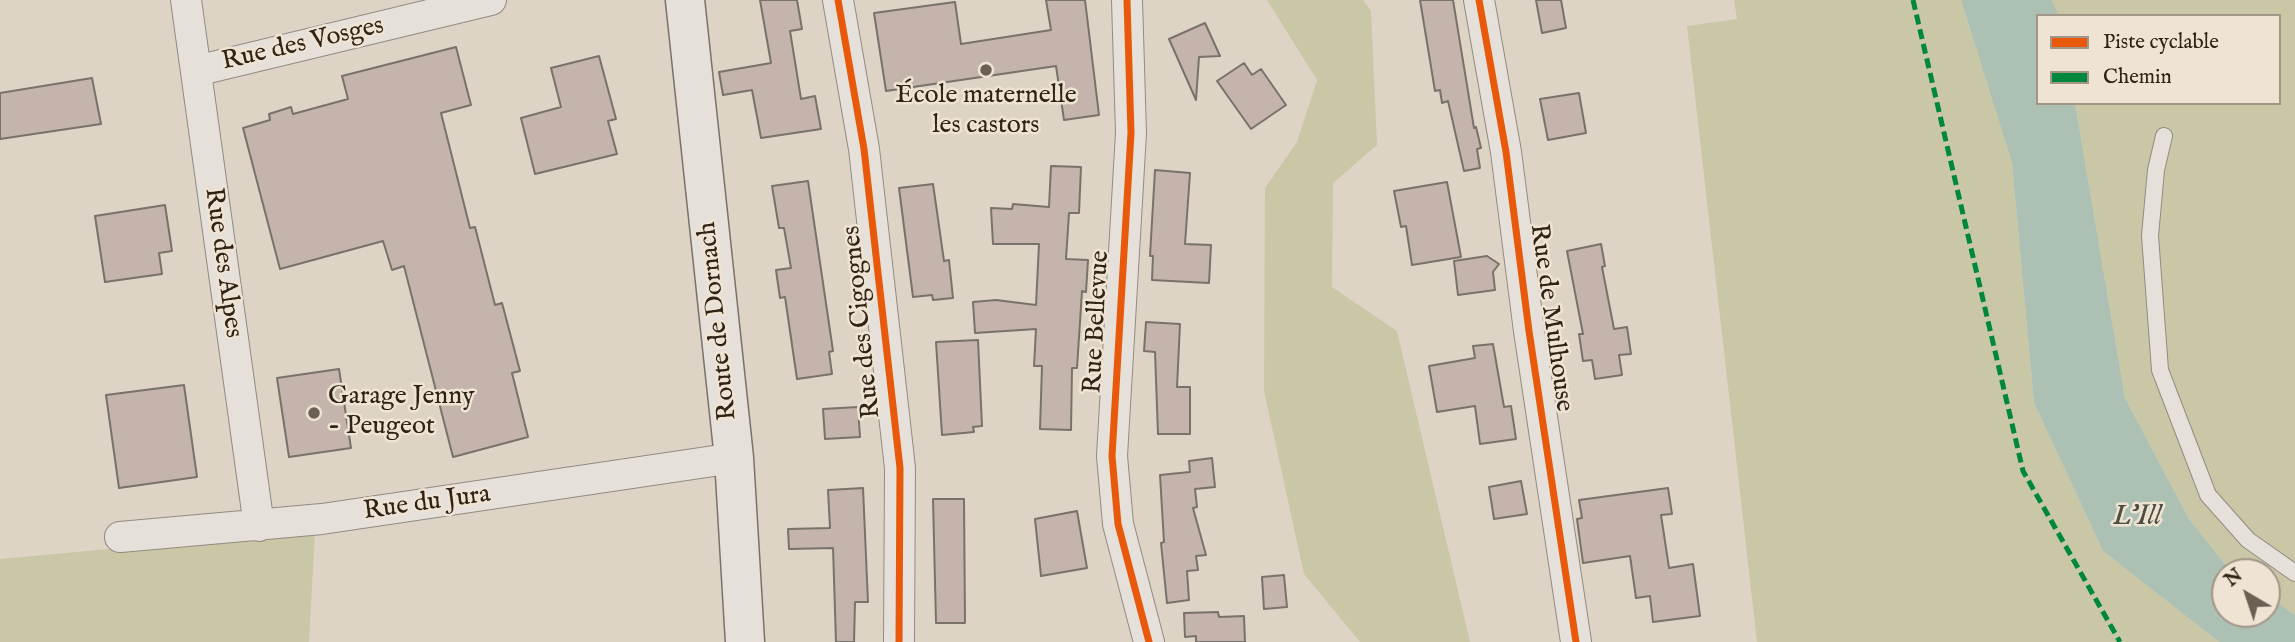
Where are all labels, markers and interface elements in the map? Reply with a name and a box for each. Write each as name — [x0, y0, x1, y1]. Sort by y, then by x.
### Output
street label: Rue des Vosges — [219, 11, 387, 79]
legend — [2036, 14, 2281, 105]
text: Piste cyclable — [2103, 29, 2219, 56]
marker: École maternelle les castors — [978, 62, 994, 78]
text: Chemin — [2103, 64, 2172, 91]
place label: École maternelle les castors — [895, 81, 1077, 142]
street label: Rue des Alpes — [196, 186, 248, 340]
street label: Route de Dornach — [693, 220, 745, 422]
street label: Rue de Mulhouse — [1521, 222, 1579, 414]
street label: Rue des Cigognes — [837, 224, 889, 420]
street label: Rue Bellevue — [1079, 250, 1117, 394]
place label: Garage Jenny - Peugeot — [328, 382, 475, 444]
marker: Garage Jenny - Peugeot — [306, 405, 322, 421]
street label: Rue du Jura — [361, 480, 493, 528]
water label: L'Ill — [2113, 501, 2161, 535]
north arrow — [2211, 558, 2281, 628]
text: N — [2220, 564, 2248, 593]

